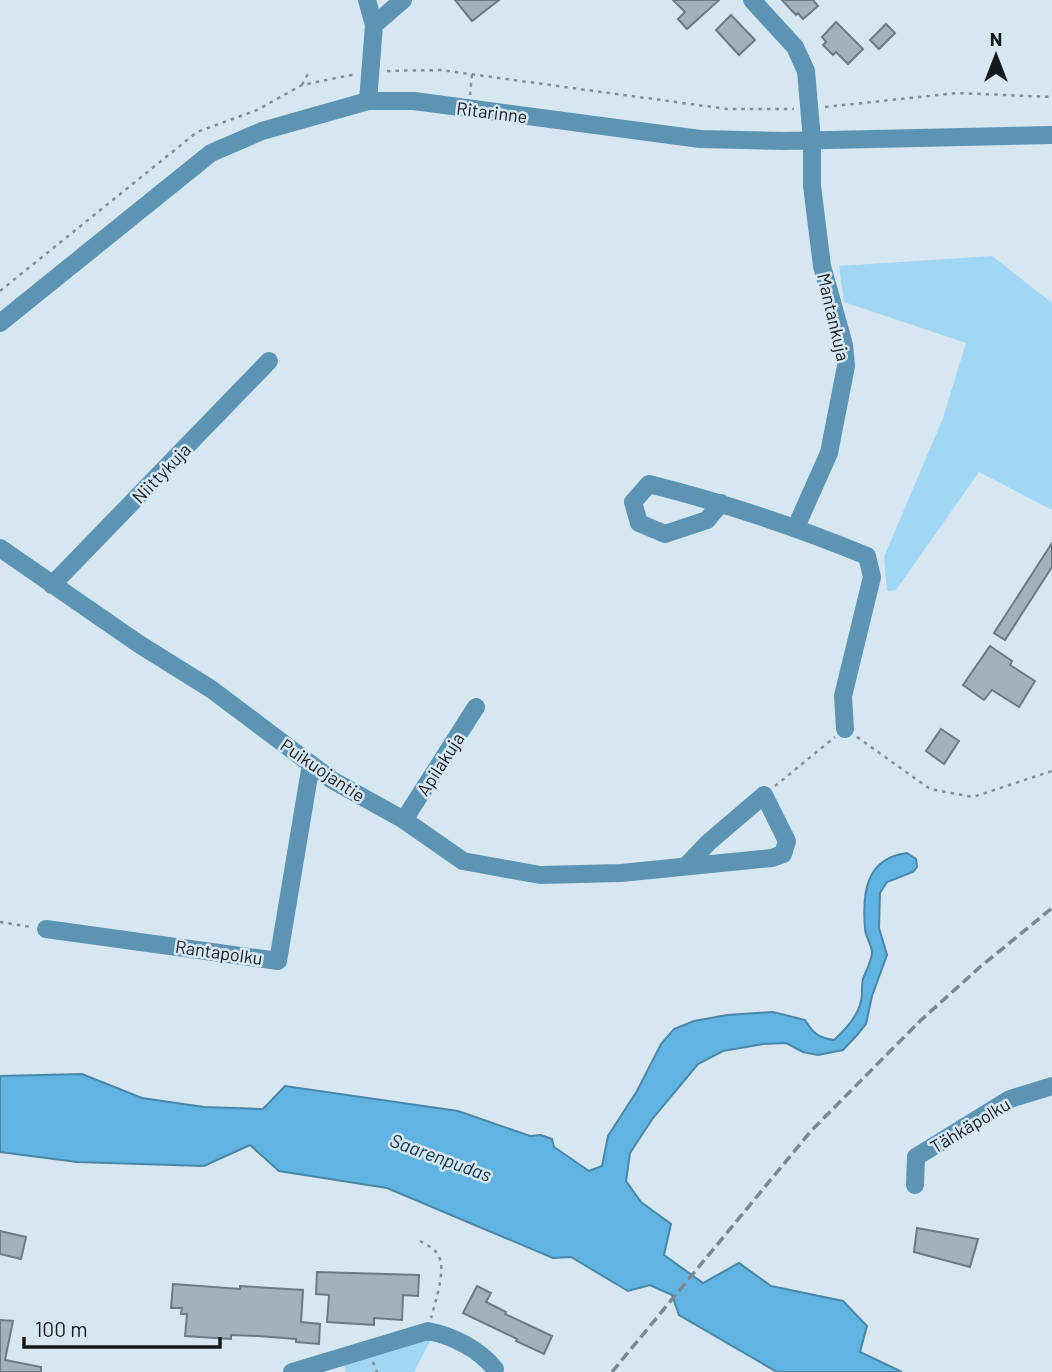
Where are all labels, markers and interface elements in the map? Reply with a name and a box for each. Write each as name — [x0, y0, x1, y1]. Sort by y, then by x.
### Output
north arrow — [961, 21, 1031, 91]
text: N — [990, 27, 1002, 50]
street label: Ritarinne — [455, 97, 529, 127]
street label: Mantankuja — [813, 271, 855, 363]
street label: Niittykuja — [127, 438, 195, 508]
street label: Apilakuja — [411, 728, 469, 800]
street label: Puikuojantie — [276, 734, 370, 806]
street label: Rantapolku — [174, 935, 264, 969]
street label: Tähkäpolku — [926, 1093, 1014, 1157]
water label: Saarenpudas — [387, 1128, 495, 1186]
scale bar — [24, 1306, 220, 1350]
text: 100 m — [35, 1316, 88, 1341]

